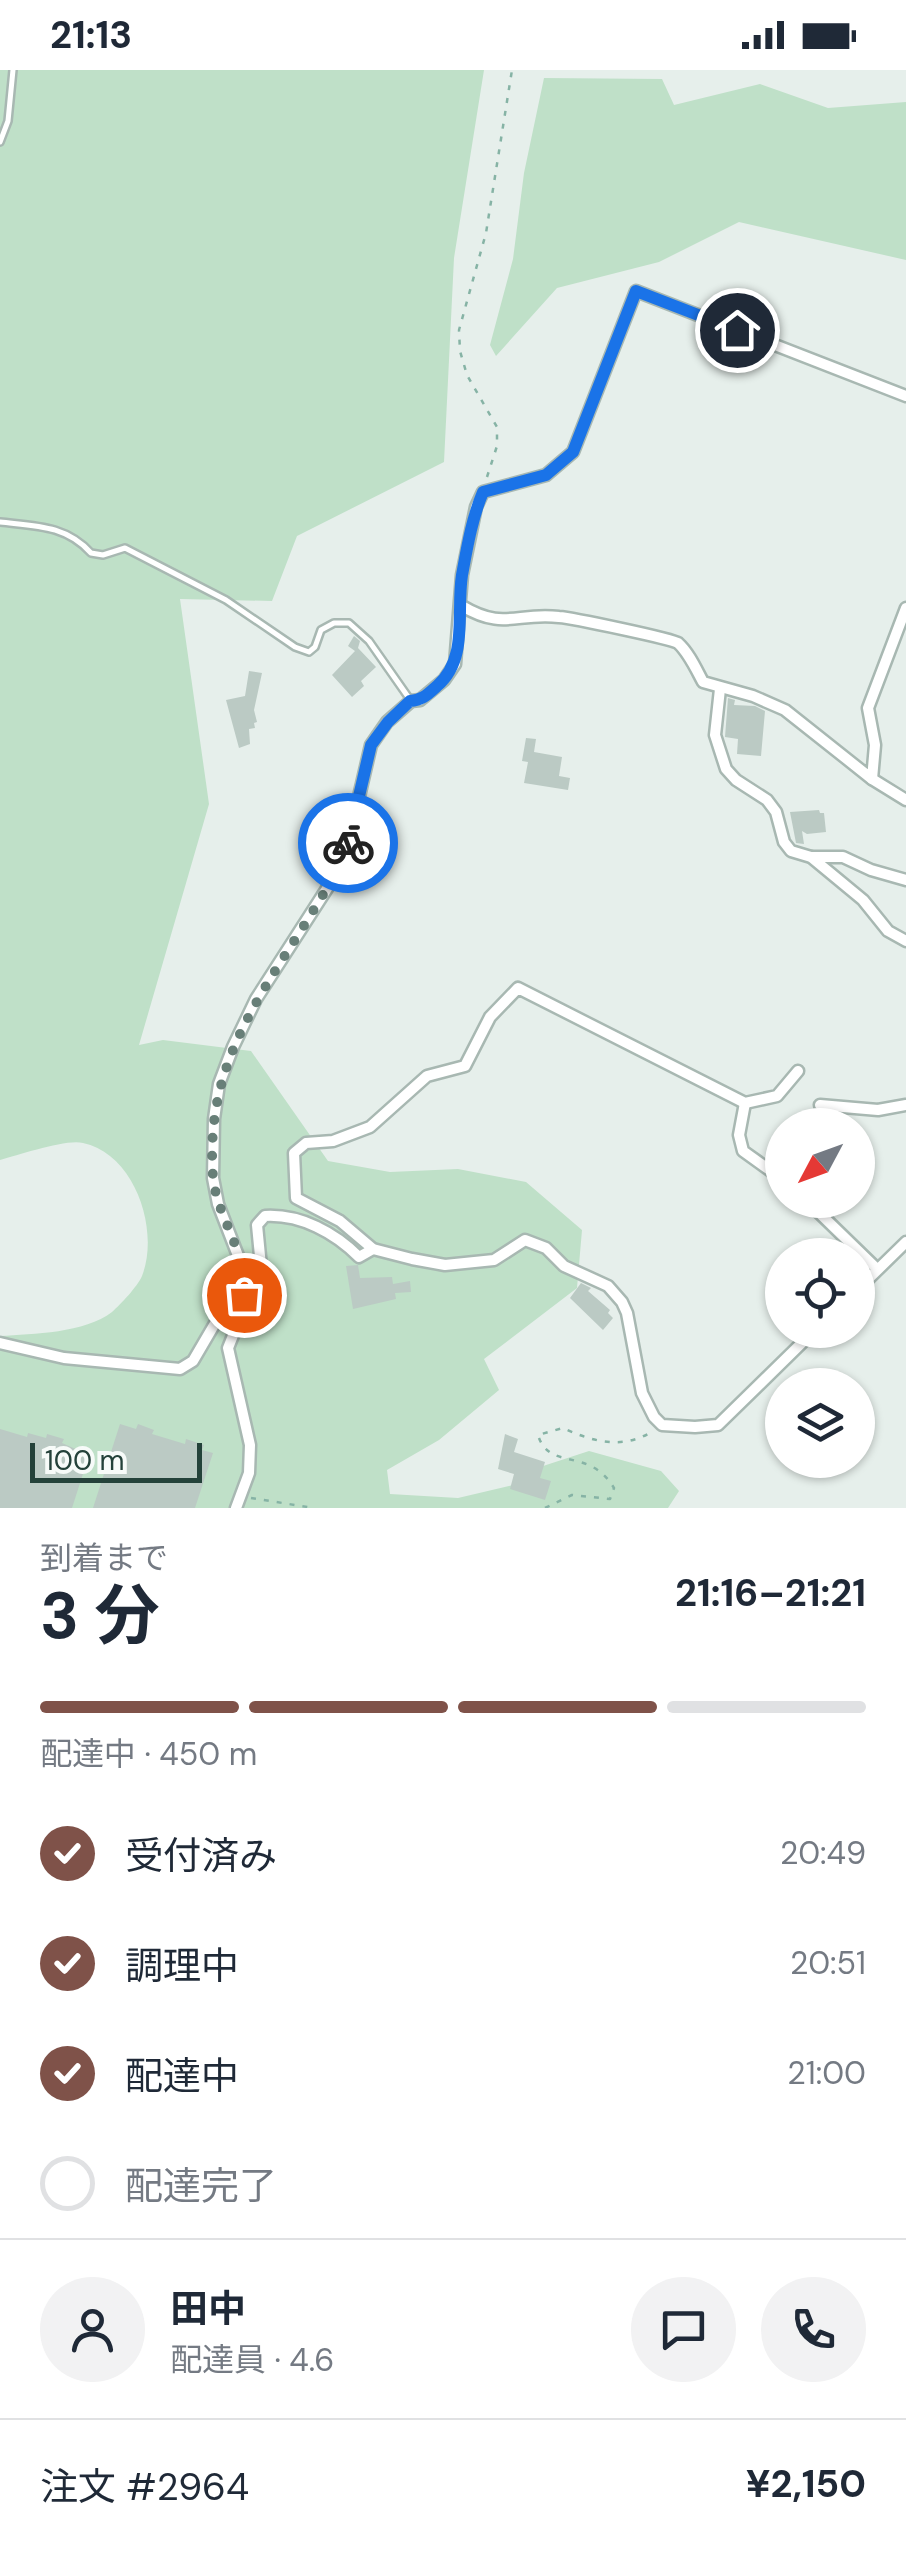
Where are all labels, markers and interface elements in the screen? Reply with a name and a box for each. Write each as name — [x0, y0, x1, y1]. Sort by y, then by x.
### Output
text: 21:13 — [50, 10, 132, 60]
pin — [695, 288, 780, 373]
icon: home — [710, 303, 765, 358]
courier — [298, 793, 398, 893]
icon: bike — [321, 816, 376, 871]
north arrow — [765, 1108, 875, 1218]
map controls — [765, 1108, 875, 1478]
button: locate — [765, 1238, 875, 1348]
pin — [202, 1253, 287, 1338]
icon: bag — [217, 1268, 272, 1323]
button: layers — [765, 1368, 875, 1478]
scale bar — [30, 1438, 202, 1482]
text: 100 m — [45, 1442, 124, 1479]
text: 到着まで — [40, 1537, 168, 1579]
text: 21:16–21:21 — [675, 1568, 866, 1618]
text: 3 分 — [40, 1574, 159, 1658]
text: 配達中 · 450 m — [40, 1733, 257, 1775]
icon: check — [40, 1826, 95, 1881]
text: 受付済み — [125, 1831, 277, 1881]
text: 20:49 — [780, 1832, 866, 1874]
icon: check — [40, 1936, 95, 1991]
text: 調理中 — [125, 1941, 239, 1991]
text: 20:51 — [790, 1942, 866, 1984]
icon: check — [40, 2046, 95, 2101]
text: 配達中 — [125, 2051, 239, 2101]
text: 21:00 — [787, 2052, 866, 2094]
text: 配達完了 — [125, 2161, 277, 2211]
button: person — [40, 2277, 145, 2382]
button: chat — [631, 2277, 736, 2382]
button: phone — [761, 2277, 866, 2382]
text: 田中 — [170, 2284, 246, 2334]
text: 配達員 · 4.6 — [170, 2339, 334, 2381]
text: ¥2,150 — [746, 2459, 866, 2509]
text: 注文 #2964 — [40, 2462, 249, 2512]

